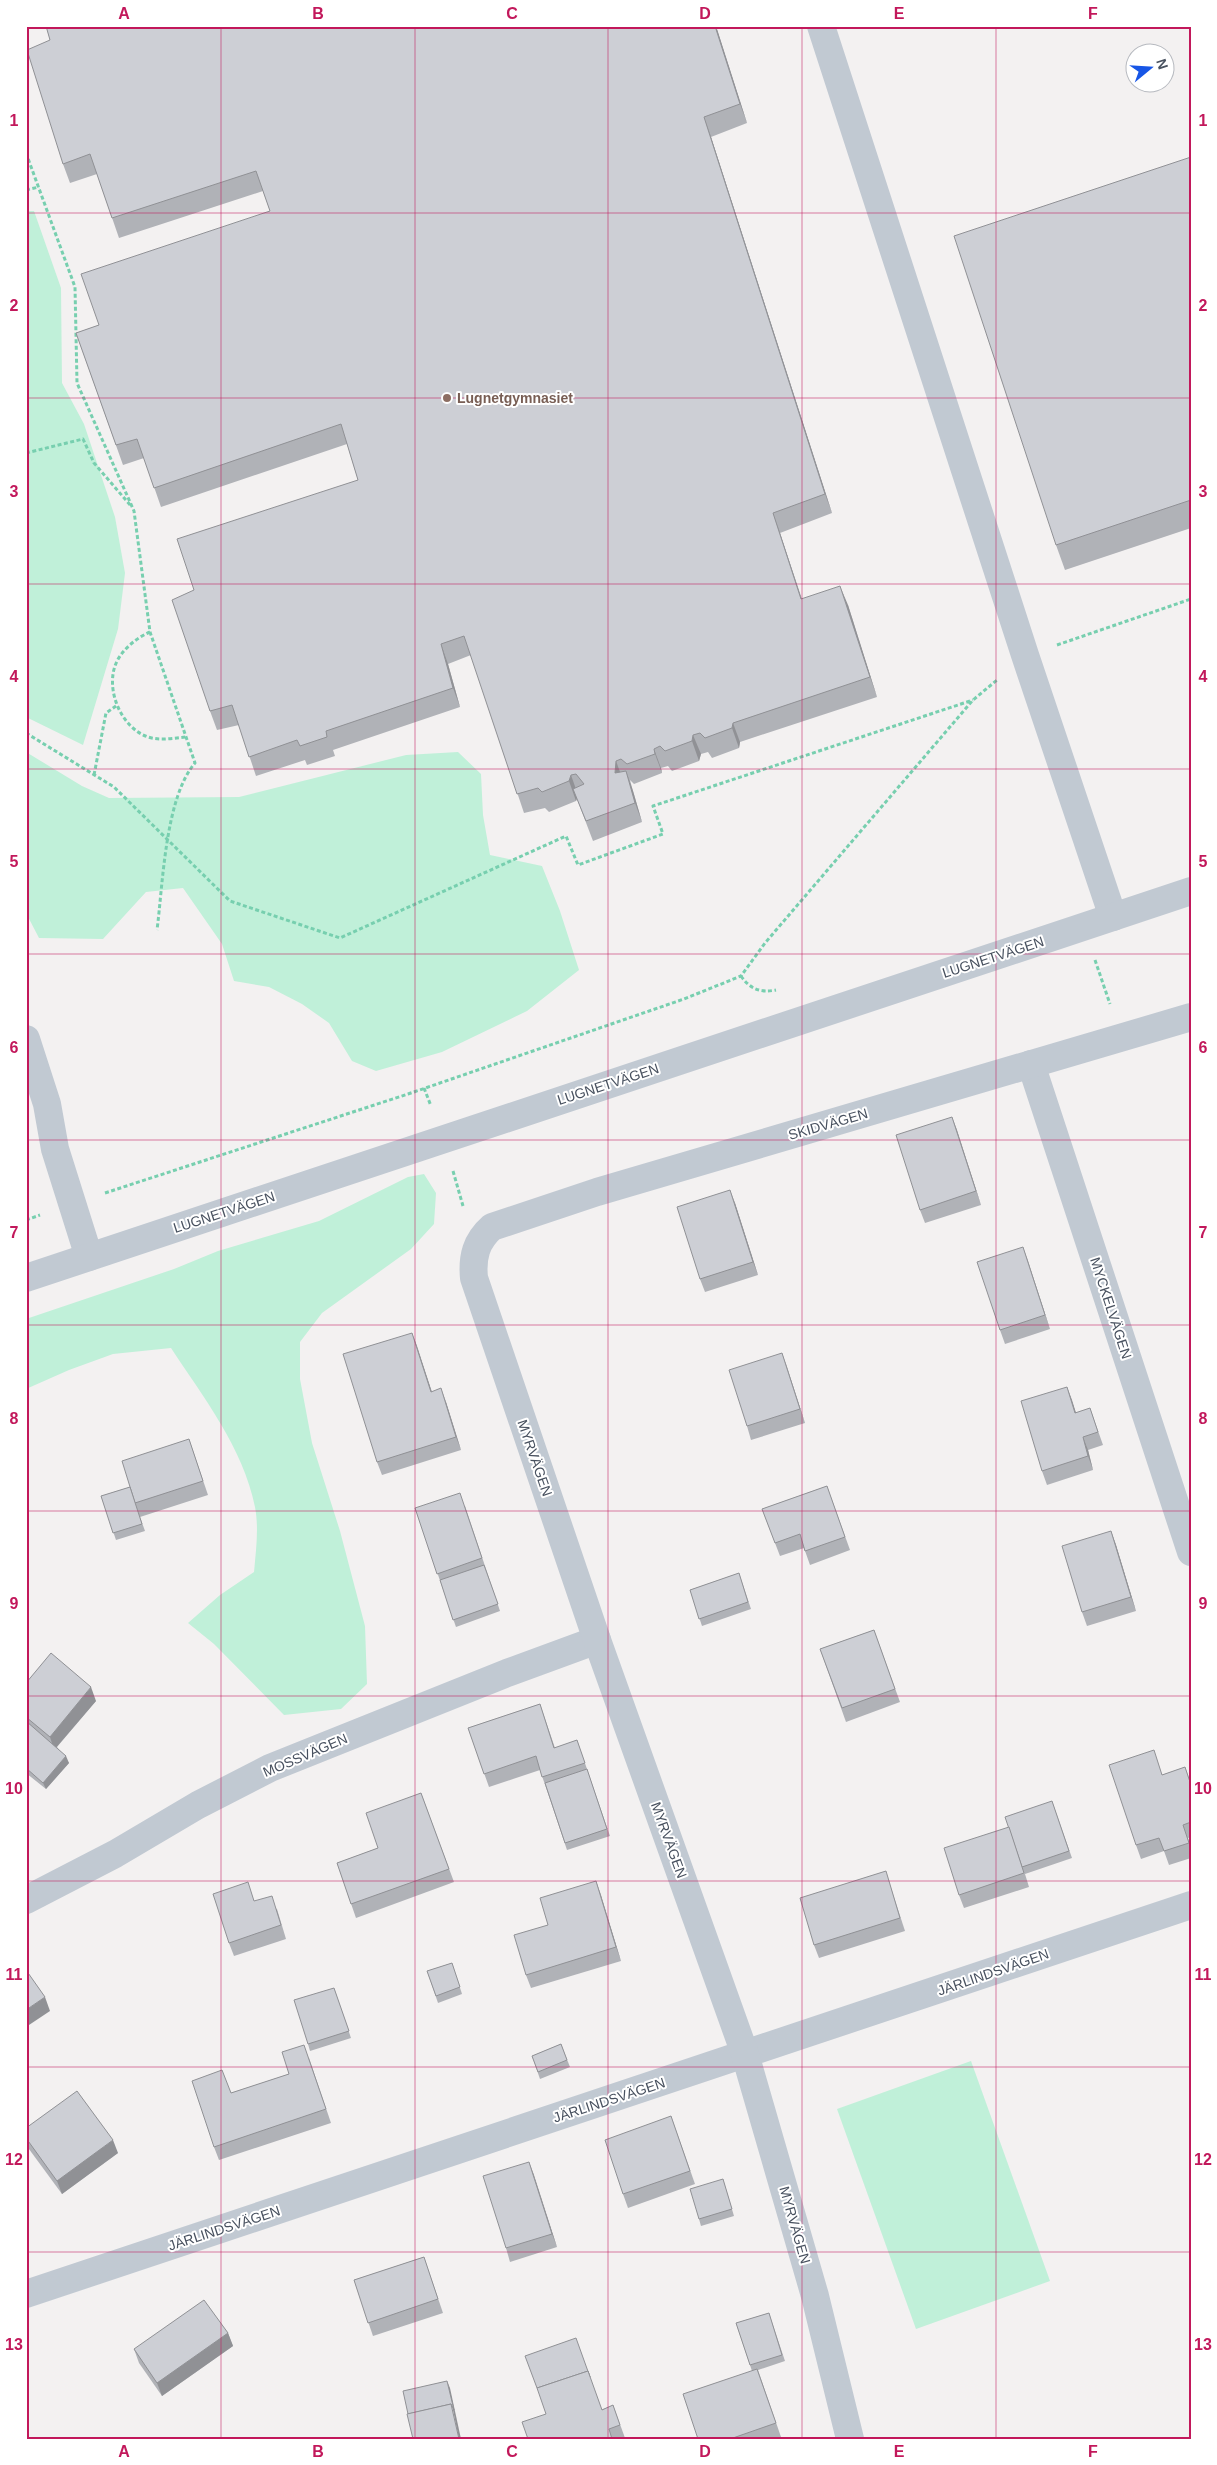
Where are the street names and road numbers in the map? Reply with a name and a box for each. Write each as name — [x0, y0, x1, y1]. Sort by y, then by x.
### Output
street label: LUGNETVÄGEN — [940, 933, 1046, 981]
street label: LUGNETVÄGEN — [555, 1060, 661, 1108]
street label: SKIDVÄGEN — [787, 1105, 869, 1143]
street label: LUGNETVÄGEN — [171, 1188, 277, 1236]
street label: MYCKELVÄGEN — [1087, 1255, 1135, 1361]
street label: MYRVÄGEN — [514, 1418, 556, 1498]
street label: MOSSVÄGEN — [260, 1730, 350, 1780]
street label: MYRVÄGEN — [648, 1800, 690, 1880]
street label: JÄRLINDSVÄGEN — [935, 1945, 1051, 1999]
street label: JÄRLINDSVÄGEN — [551, 2074, 667, 2126]
street label: MYRVÄGEN — [776, 2184, 814, 2266]
street label: JÄRLINDSVÄGEN — [166, 2202, 282, 2254]

